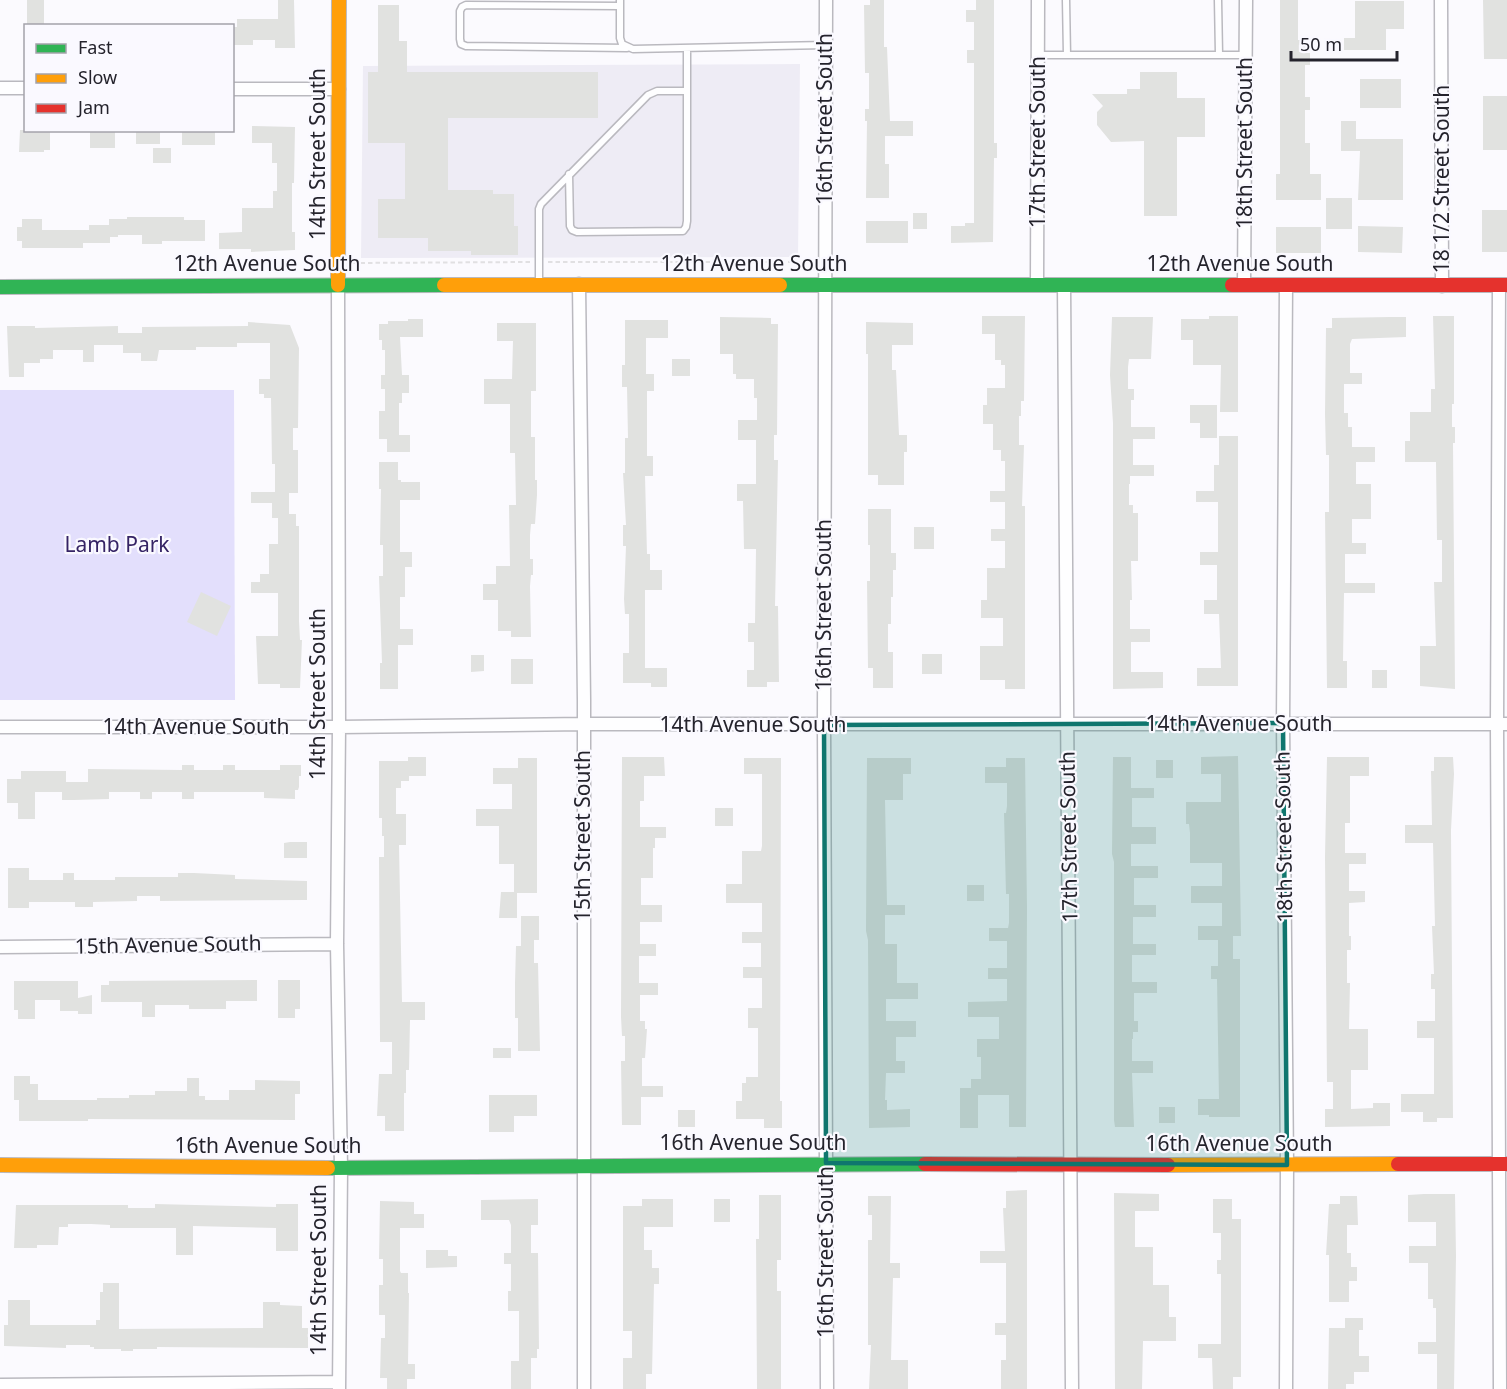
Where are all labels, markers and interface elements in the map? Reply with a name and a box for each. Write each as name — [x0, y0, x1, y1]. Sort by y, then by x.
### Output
legend — [24, 24, 234, 132]
scale bar — [1291, 24, 1398, 62]
text: 50 m — [1300, 32, 1342, 56]
street label: 16th Street South — [810, 33, 838, 205]
text: Fast — [78, 35, 113, 59]
street label: 17th Street South — [1023, 56, 1051, 228]
street label: 18th Street South — [1230, 57, 1258, 229]
text: Slow — [78, 65, 117, 89]
street label: 14th Street South — [303, 68, 331, 240]
street label: 18 1/2 Street South — [1427, 85, 1455, 273]
text: Jam — [76, 95, 110, 119]
street label: 12th Avenue South — [173, 249, 361, 277]
street label: 12th Avenue South — [660, 249, 848, 277]
street label: 12th Avenue South — [1146, 249, 1334, 277]
street label: 16th Street South — [809, 519, 837, 691]
park label: Lamb Park — [64, 530, 170, 558]
street label: 14th Street South — [303, 608, 331, 780]
street label: 14th Avenue South — [1145, 709, 1333, 737]
street label: 14th Avenue South — [659, 710, 847, 738]
street label: 14th Avenue South — [102, 712, 290, 740]
street label: 15th Street South — [568, 750, 596, 922]
street label: 17th Street South — [1053, 751, 1083, 923]
street label: 18th Street South — [1268, 751, 1298, 923]
street label: 15th Avenue South — [74, 928, 262, 960]
street label: 16th Avenue South — [659, 1128, 847, 1156]
street label: 16th Avenue South — [1145, 1129, 1333, 1157]
street label: 16th Avenue South — [174, 1131, 362, 1159]
street label: 16th Street South — [811, 1166, 839, 1338]
street label: 14th Street South — [304, 1184, 332, 1356]

